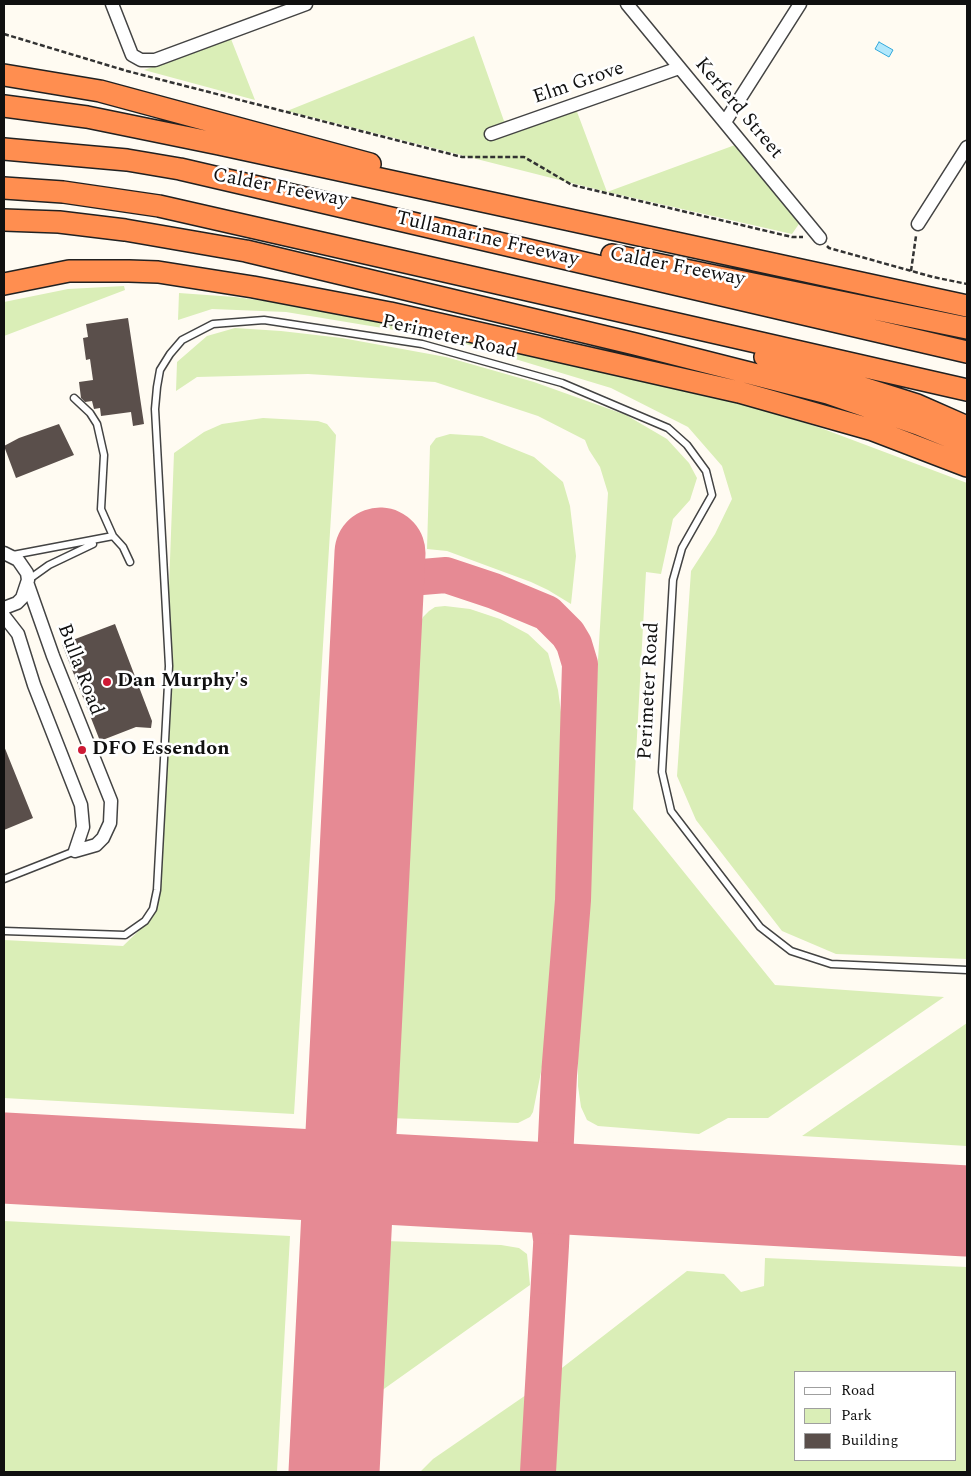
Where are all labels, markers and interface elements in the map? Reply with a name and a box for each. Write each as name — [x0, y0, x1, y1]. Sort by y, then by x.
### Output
street label: Kerferd Street — [689, 53, 787, 165]
street label: Elm Grove — [530, 57, 628, 111]
street label: Calder Freeway — [210, 164, 350, 214]
street label: Tullamarine Freeway — [393, 207, 581, 273]
street label: Calder Freeway — [607, 243, 747, 293]
street label: Perimeter Road — [379, 311, 519, 365]
street label: Bulla Road — [51, 621, 107, 719]
street label: Perimeter Road — [634, 622, 666, 760]
place label: Dan Murphy's — [117, 670, 248, 694]
marker: Dan Murphy's — [101, 676, 113, 688]
place label: DFO Essendon — [92, 738, 230, 762]
marker: DFO Essendon — [76, 744, 88, 756]
legend — [794, 1371, 956, 1461]
text: Road — [841, 1379, 875, 1402]
text: Park — [841, 1404, 872, 1427]
text: Building — [841, 1429, 898, 1452]

